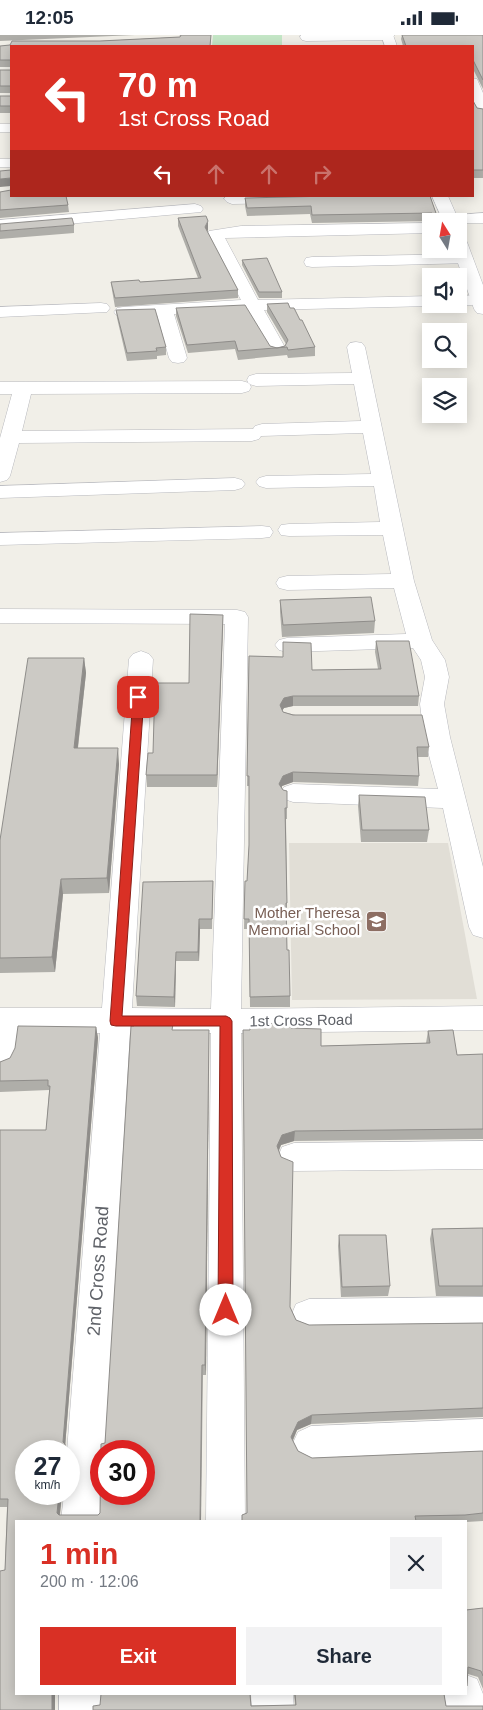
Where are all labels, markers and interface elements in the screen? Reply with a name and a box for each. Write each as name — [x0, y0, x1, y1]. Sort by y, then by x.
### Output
text: 12:05 — [25, 7, 74, 28]
icon: left — [35, 65, 100, 130]
text: 70 m — [118, 65, 198, 104]
text: 1st Cross Road — [118, 106, 270, 131]
icon: left — [149, 160, 177, 188]
icon: ahead — [202, 160, 230, 188]
icon: ahead — [255, 160, 283, 188]
icon: right — [308, 160, 336, 188]
north arrow — [422, 213, 468, 257]
map controls — [422, 213, 467, 423]
button: sound — [422, 268, 467, 313]
button: search — [422, 323, 467, 368]
button: layers — [422, 378, 467, 423]
pin — [117, 676, 159, 718]
icon: arrive — [124, 683, 152, 711]
place label: Mother Theresa Memorial School — [248, 904, 361, 938]
school or university icon: Mother Theresa Memorial School — [364, 909, 388, 933]
street label: 1st Cross Road — [249, 1011, 353, 1029]
street label: 2nd Cross Road — [83, 1205, 113, 1337]
position arrow — [199, 1283, 251, 1335]
speed limit sign: 30 — [90, 1440, 155, 1505]
text: 27 — [34, 1452, 61, 1480]
text: km/h — [34, 1478, 61, 1492]
text: 1 min — [40, 1537, 118, 1570]
button: close — [390, 1537, 442, 1589]
text: 200 m · 12:06 — [40, 1573, 139, 1590]
button: Exit — [40, 1627, 236, 1685]
button: Share — [246, 1627, 442, 1685]

